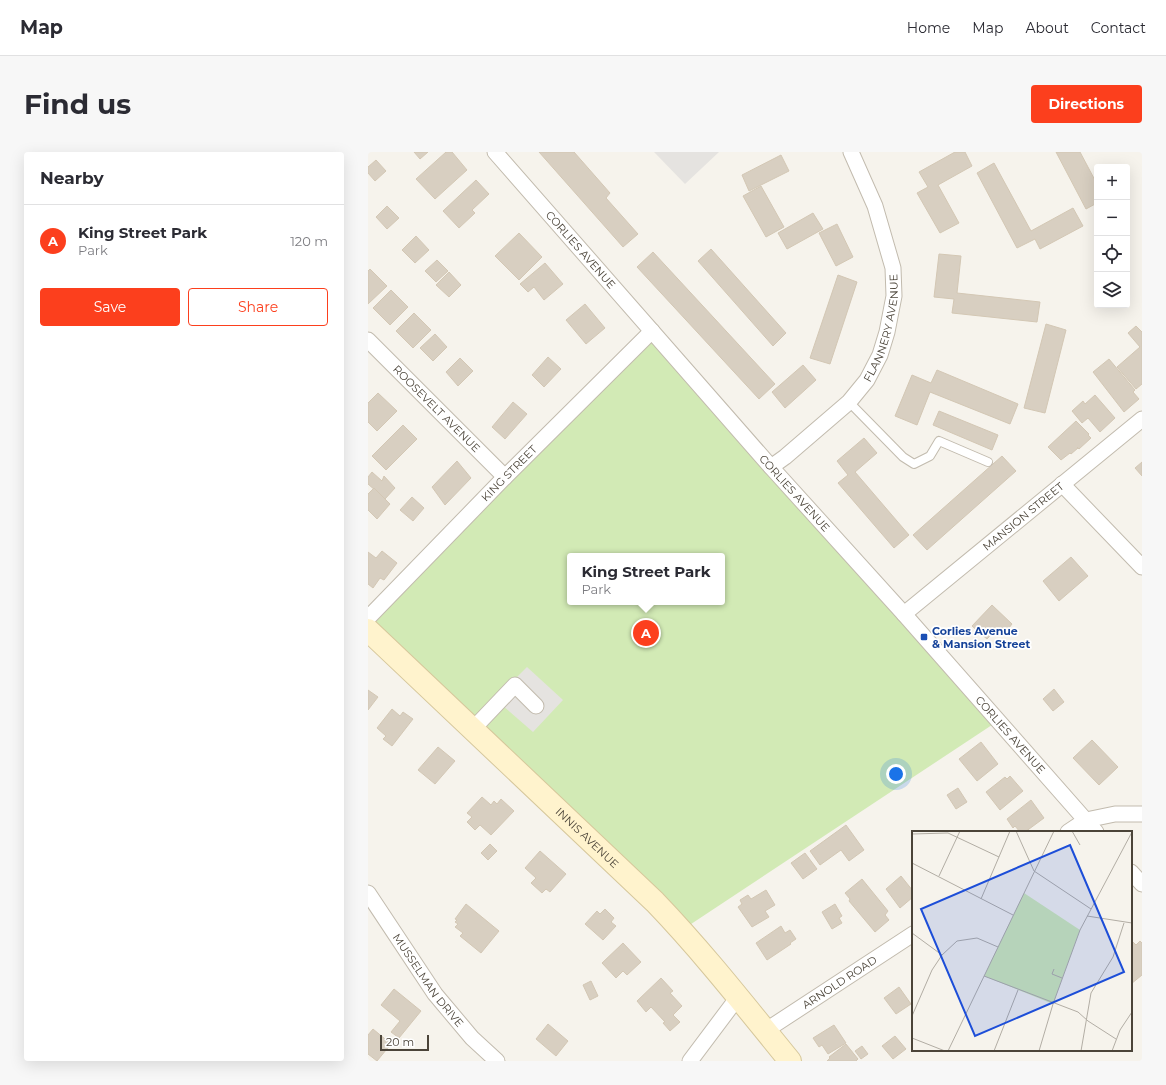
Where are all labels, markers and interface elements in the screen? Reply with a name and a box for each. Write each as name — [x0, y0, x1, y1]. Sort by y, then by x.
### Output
text: Map — [20, 16, 63, 39]
text: Home — [907, 19, 950, 37]
text: Map — [972, 19, 1003, 37]
text: About — [1025, 19, 1069, 37]
text: Contact — [1091, 19, 1146, 37]
button: Directions — [1031, 85, 1142, 123]
text: Find us — [24, 87, 131, 121]
map controls — [1094, 164, 1130, 308]
button: + — [1094, 164, 1130, 200]
text: Nearby — [40, 168, 104, 188]
button: − — [1094, 200, 1130, 236]
street label: CORLIES AVENUE — [543, 208, 619, 292]
text: King Street Park — [78, 223, 207, 242]
text: A — [48, 233, 58, 249]
text: 120 m — [290, 233, 328, 249]
button: locate — [1094, 236, 1130, 272]
text: Park — [78, 242, 108, 258]
button: layers — [1094, 272, 1130, 308]
street label: FLANNERY AVENUE — [860, 274, 901, 384]
button: Save — [40, 288, 180, 326]
button: Share — [188, 288, 328, 326]
street label: ROOSEVELT AVENUE — [390, 362, 483, 455]
street label: KING STREET — [478, 442, 540, 504]
street label: CORLIES AVENUE — [756, 452, 833, 534]
street label: MANSION STREET — [980, 479, 1067, 554]
popup — [567, 553, 725, 605]
text: King Street Park — [581, 562, 711, 581]
text: Park — [581, 581, 611, 597]
pin: A — [633, 618, 659, 648]
place label: Corlies Avenue & Mansion Street — [932, 624, 1030, 651]
marker: Corlies Avenue & Mansion Street — [919, 632, 929, 642]
street label: CORLIES AVENUE — [972, 693, 1048, 777]
your location — [886, 764, 906, 784]
street label: INNIS AVENUE — [553, 805, 622, 871]
inset map — [912, 831, 1132, 1051]
street label: MUSSELMAN DRIVE — [390, 931, 467, 1030]
street label: ARNOLD ROAD — [799, 953, 879, 1012]
scale bar — [380, 1033, 429, 1052]
text: 20 m — [386, 1035, 414, 1049]

